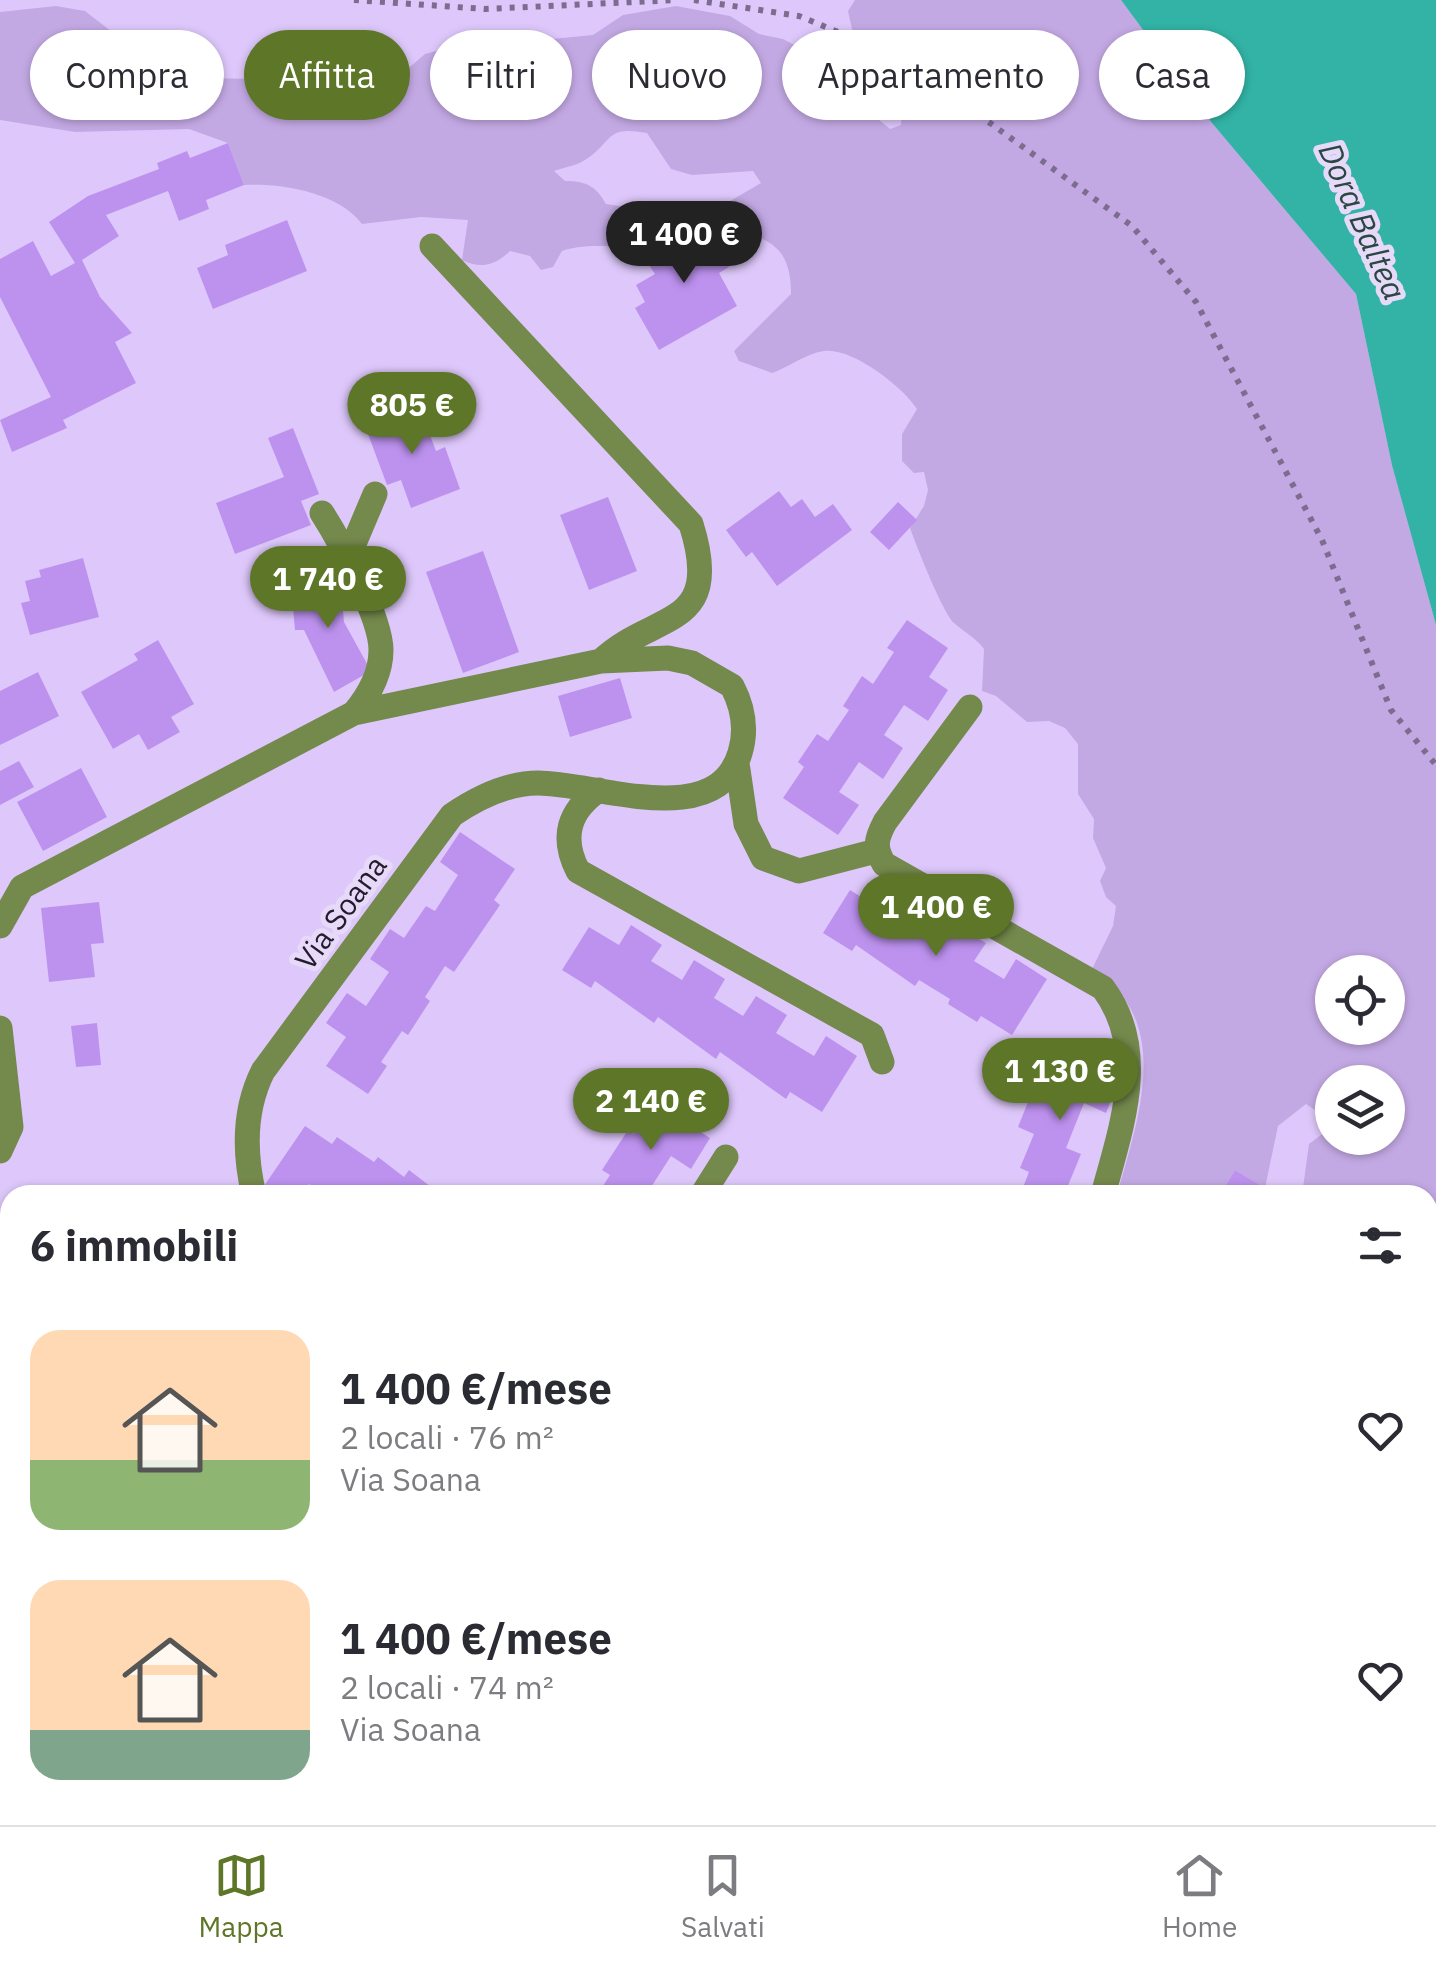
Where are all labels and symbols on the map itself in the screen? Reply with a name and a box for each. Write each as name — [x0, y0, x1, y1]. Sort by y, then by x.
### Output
water label: Dora Baltea — [1310, 136, 1416, 306]
pin: 1 400 € — [592, 201, 776, 286]
pin: 805 € — [342, 372, 482, 457]
pin: 1 740 € — [236, 546, 420, 631]
street label: Via Soana — [285, 847, 395, 977]
pin: 1 400 € — [844, 874, 1028, 959]
pin: 1 130 € — [968, 1038, 1152, 1123]
pin: 2 140 € — [559, 1068, 743, 1153]

